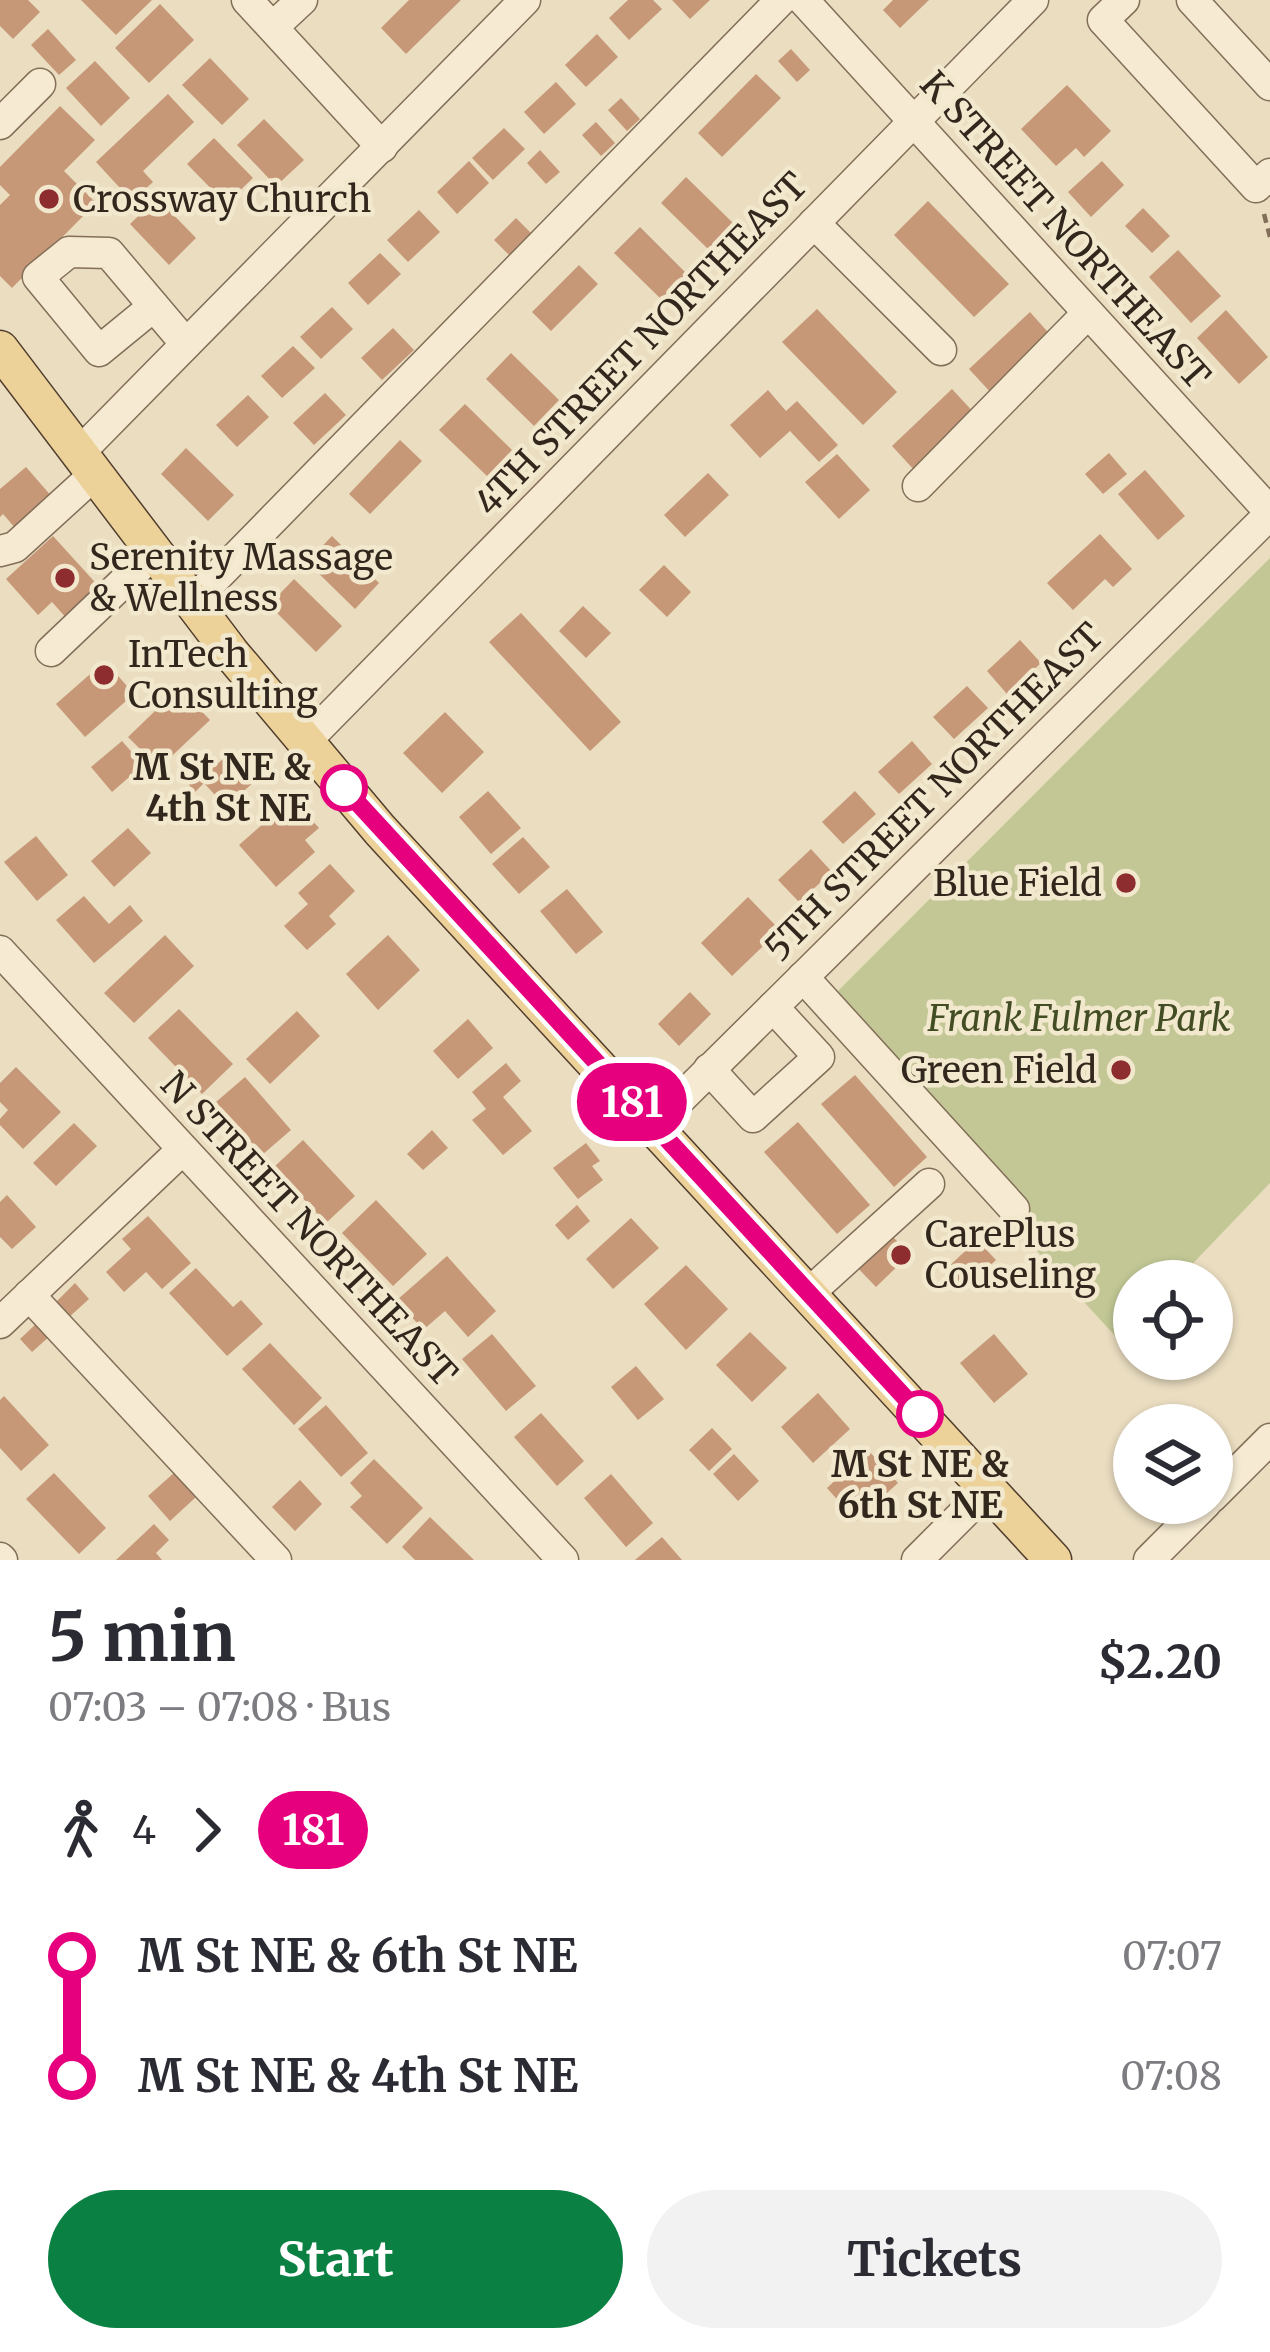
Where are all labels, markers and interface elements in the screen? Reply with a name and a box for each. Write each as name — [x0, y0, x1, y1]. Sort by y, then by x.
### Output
street label: K STREET NORTHEAST — [911, 62, 1219, 398]
street label: 4TH STREET NORTHEAST — [465, 163, 817, 525]
place label: Crossway Church — [73, 177, 371, 222]
marker: Crossway Church — [36, 186, 62, 212]
place label: Serenity Massage & Wellness — [89, 535, 393, 621]
marker: Serenity Massage & Wellness — [52, 565, 78, 591]
street label: 5TH STREET NORTHEAST — [755, 613, 1113, 971]
place label: InTech Consulting — [128, 632, 318, 718]
marker: InTech Consulting — [91, 662, 117, 688]
place label: M St NE & 4th St NE — [133, 745, 312, 831]
marker: M St NE & 4th St NE — [322, 766, 366, 810]
place label: Blue Field — [933, 861, 1102, 906]
marker: Blue Field — [1113, 870, 1139, 896]
park label: Frank Fulmer Park — [927, 996, 1231, 1041]
place label: Green Field — [901, 1048, 1097, 1093]
marker: Green Field — [1108, 1057, 1134, 1083]
street label: N STREET NORTHEAST — [152, 1062, 466, 1396]
line badge: 181 — [563, 1063, 701, 1141]
text: 181 — [601, 1076, 663, 1128]
place label: CarePlus Couseling — [925, 1212, 1096, 1298]
marker: CarePlus Couseling — [888, 1242, 914, 1268]
map controls — [1113, 1260, 1233, 1524]
button: locate — [1113, 1260, 1233, 1380]
marker: M St NE & 6th St NE — [898, 1392, 942, 1436]
button: layers — [1113, 1404, 1233, 1524]
place label: M St NE & 6th St NE — [831, 1442, 1009, 1528]
text: 5 min — [48, 1596, 236, 1679]
text: $2.20 — [1098, 1634, 1222, 1690]
text: 07:03 – 07:08 · Bus — [48, 1683, 391, 1732]
icon: walk — [48, 1797, 114, 1863]
icon: forward — [174, 1797, 240, 1863]
text: 181 — [282, 1804, 344, 1856]
text: 4 — [132, 1806, 156, 1855]
text: M St NE & 6th St NE — [138, 1928, 577, 1984]
text: 07:07 — [1122, 1932, 1222, 1981]
text: M St NE & 4th St NE — [138, 2048, 578, 2104]
text: 07:08 — [1120, 2052, 1222, 2101]
button: Start — [48, 2190, 623, 2328]
button: Tickets — [647, 2190, 1222, 2328]

